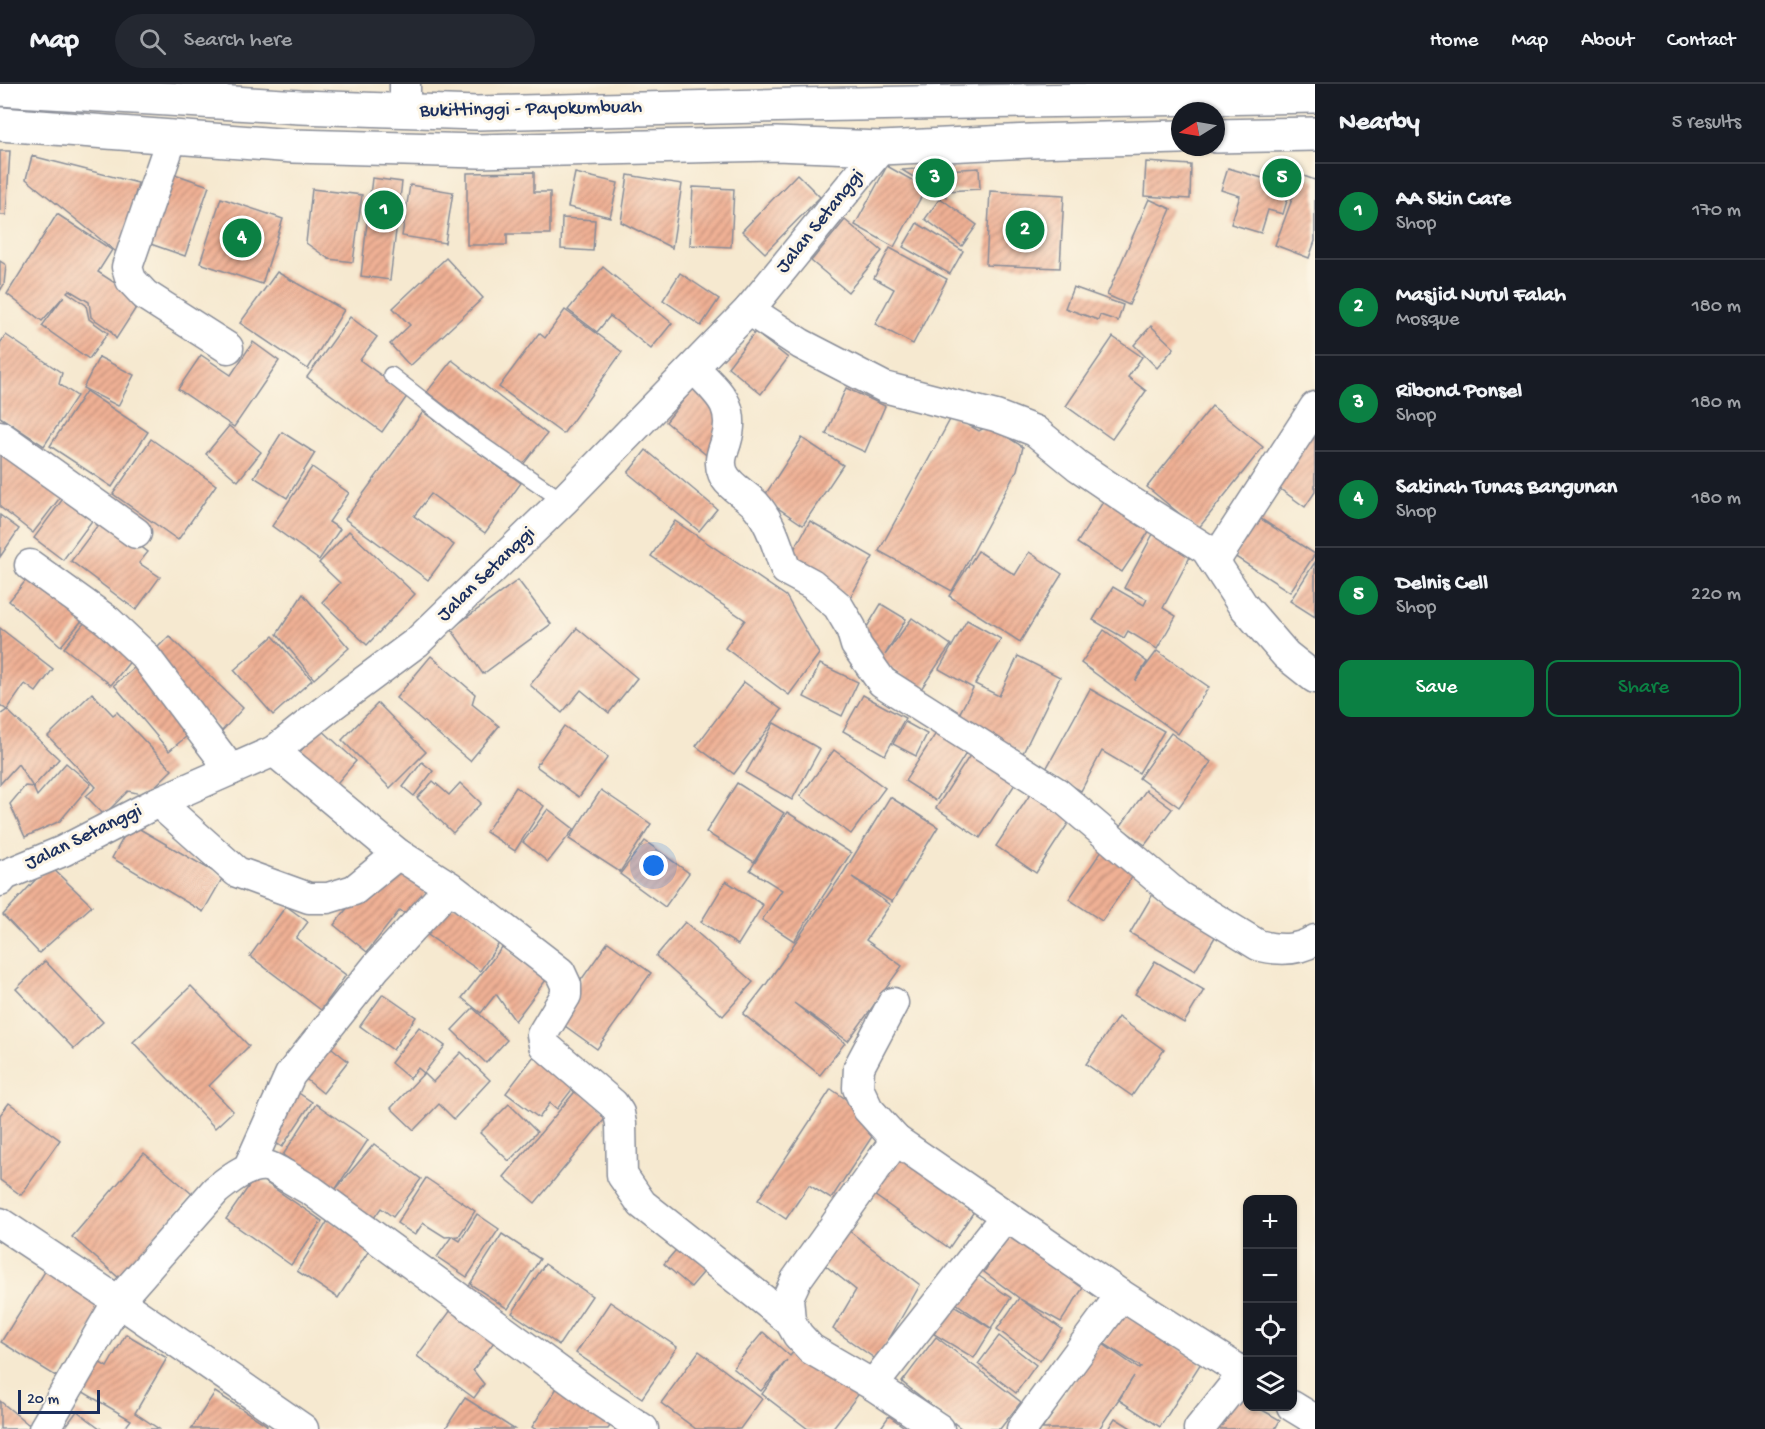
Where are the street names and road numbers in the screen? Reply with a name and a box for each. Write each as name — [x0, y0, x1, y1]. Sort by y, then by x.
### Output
street label: Bukittinggi - Payokumbuah — [419, 97, 643, 123]
street label: Jalan Setanggi — [772, 165, 870, 279]
street label: Jalan Setanggi — [433, 523, 541, 627]
street label: Jalan Setanggi — [22, 800, 146, 876]

